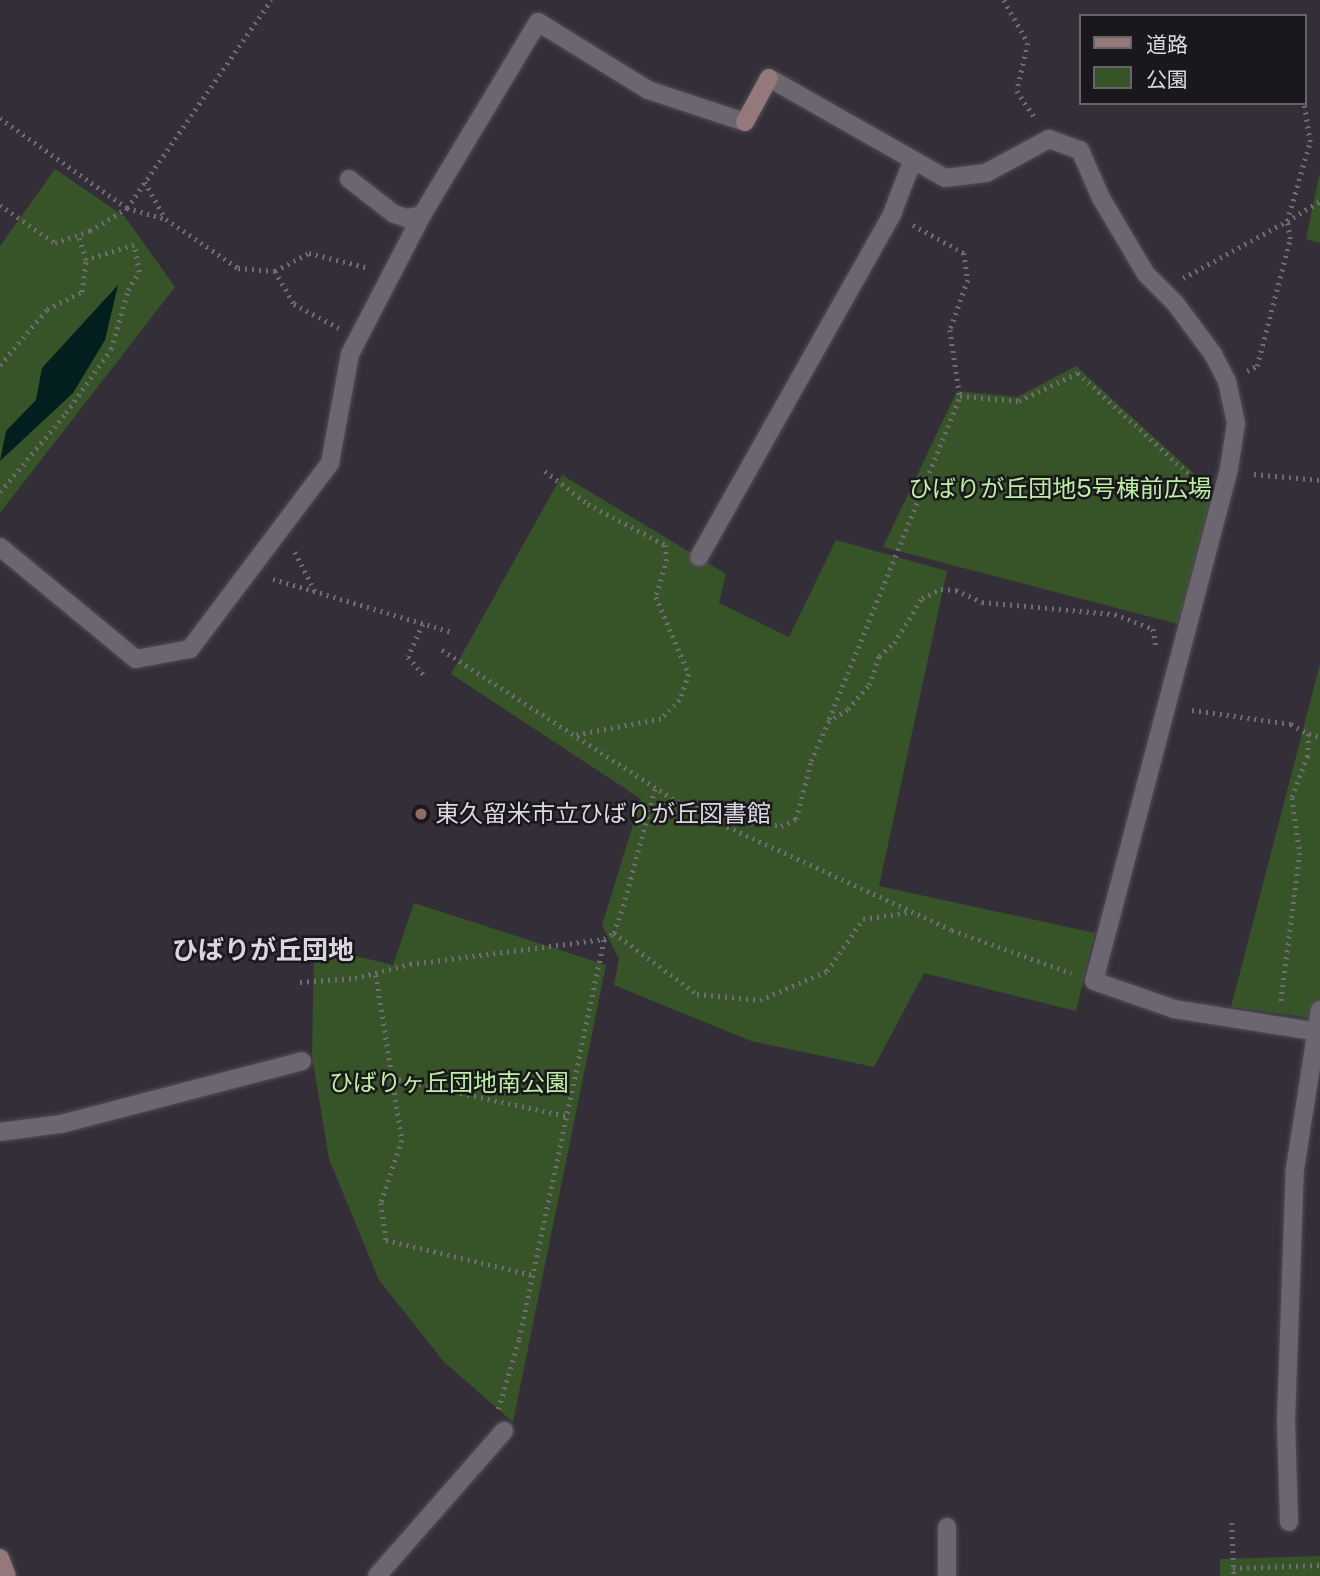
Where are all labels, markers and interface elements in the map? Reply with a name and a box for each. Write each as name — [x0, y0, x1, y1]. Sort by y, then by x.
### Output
legend — [1078, 14, 1306, 105]
text: 道路 — [1146, 32, 1188, 57]
text: 公園 — [1146, 67, 1188, 92]
park label: ひばりが丘団地5号棟前広場 — [908, 475, 1212, 503]
place label: 東久留米市立ひばりが丘図書館 — [435, 800, 771, 828]
marker: 東久留米市立ひばりが丘図書館 — [413, 806, 429, 822]
district label: ひばりが丘団地 — [172, 934, 354, 966]
park label: ひばりヶ丘団地南公園 — [329, 1069, 569, 1097]

